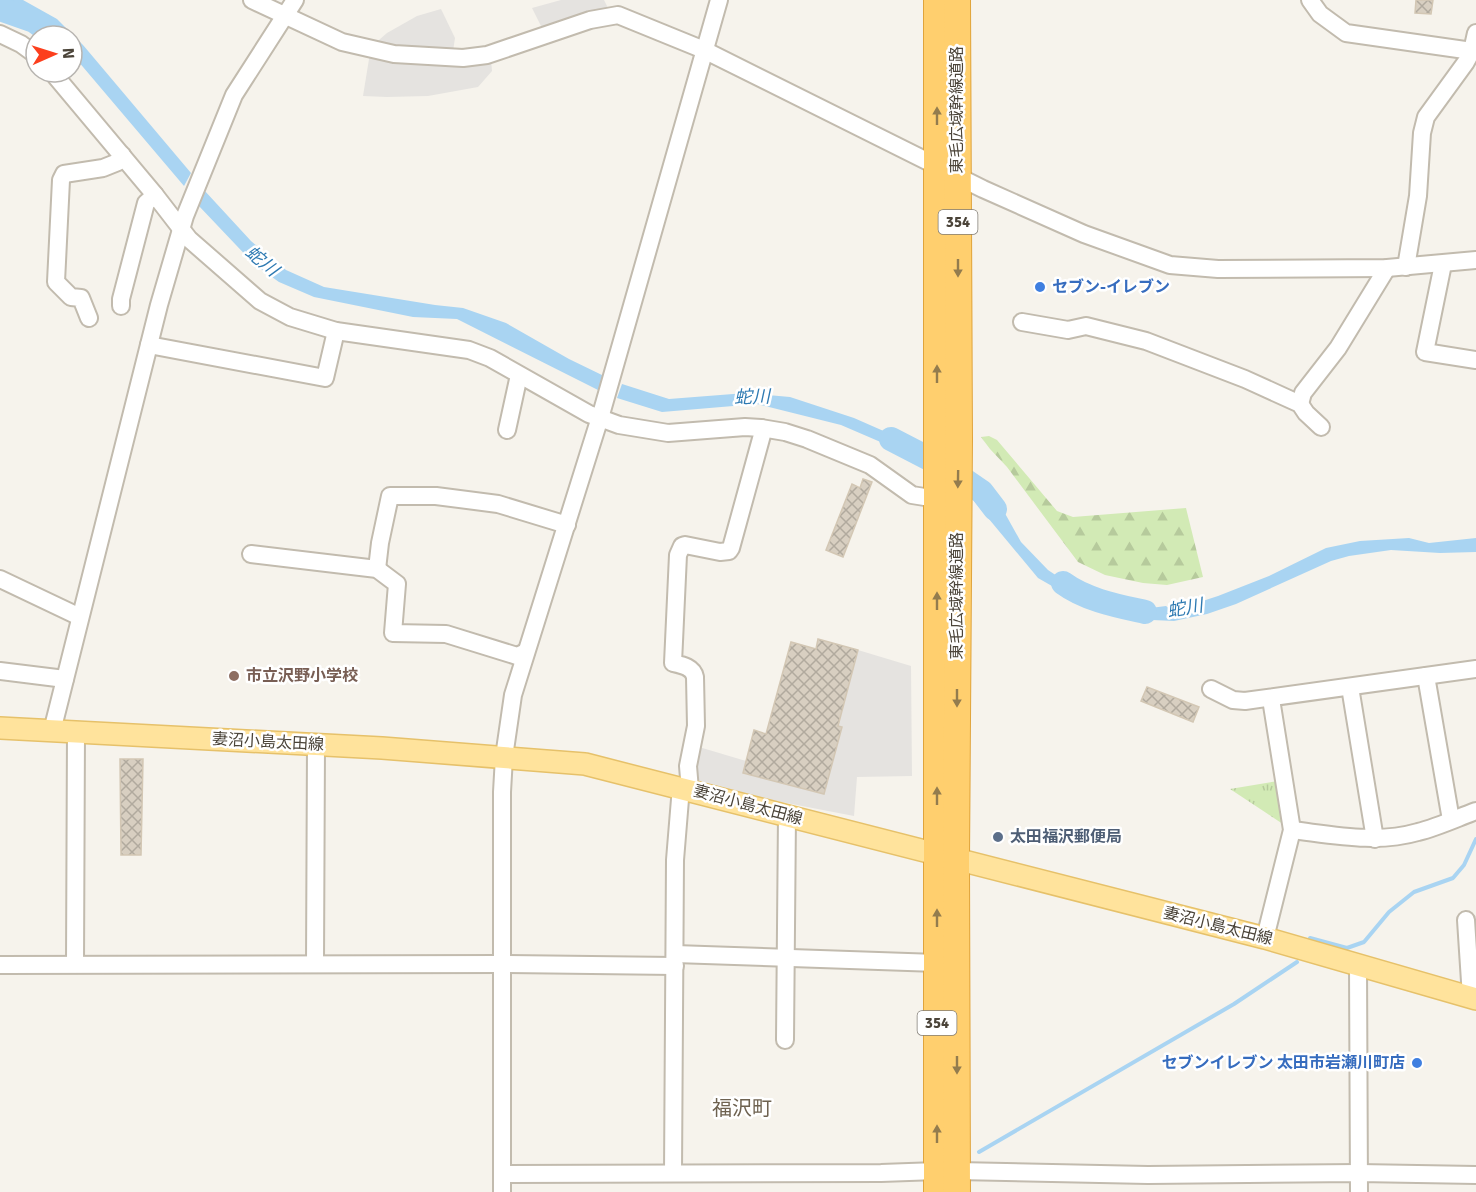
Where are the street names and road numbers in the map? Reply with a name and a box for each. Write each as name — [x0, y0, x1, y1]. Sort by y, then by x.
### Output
street label: 東毛広域幹線道路 — [947, 46, 967, 174]
road number: 354 — [938, 210, 978, 234]
street label: 東毛広域幹線道路 — [947, 532, 967, 660]
street label: 妻沼小島太田線 — [212, 729, 324, 755]
street label: 妻沼小島太田線 — [691, 781, 805, 829]
street label: 妻沼小島太田線 — [1161, 903, 1275, 949]
road number: 354 — [918, 1011, 956, 1035]

